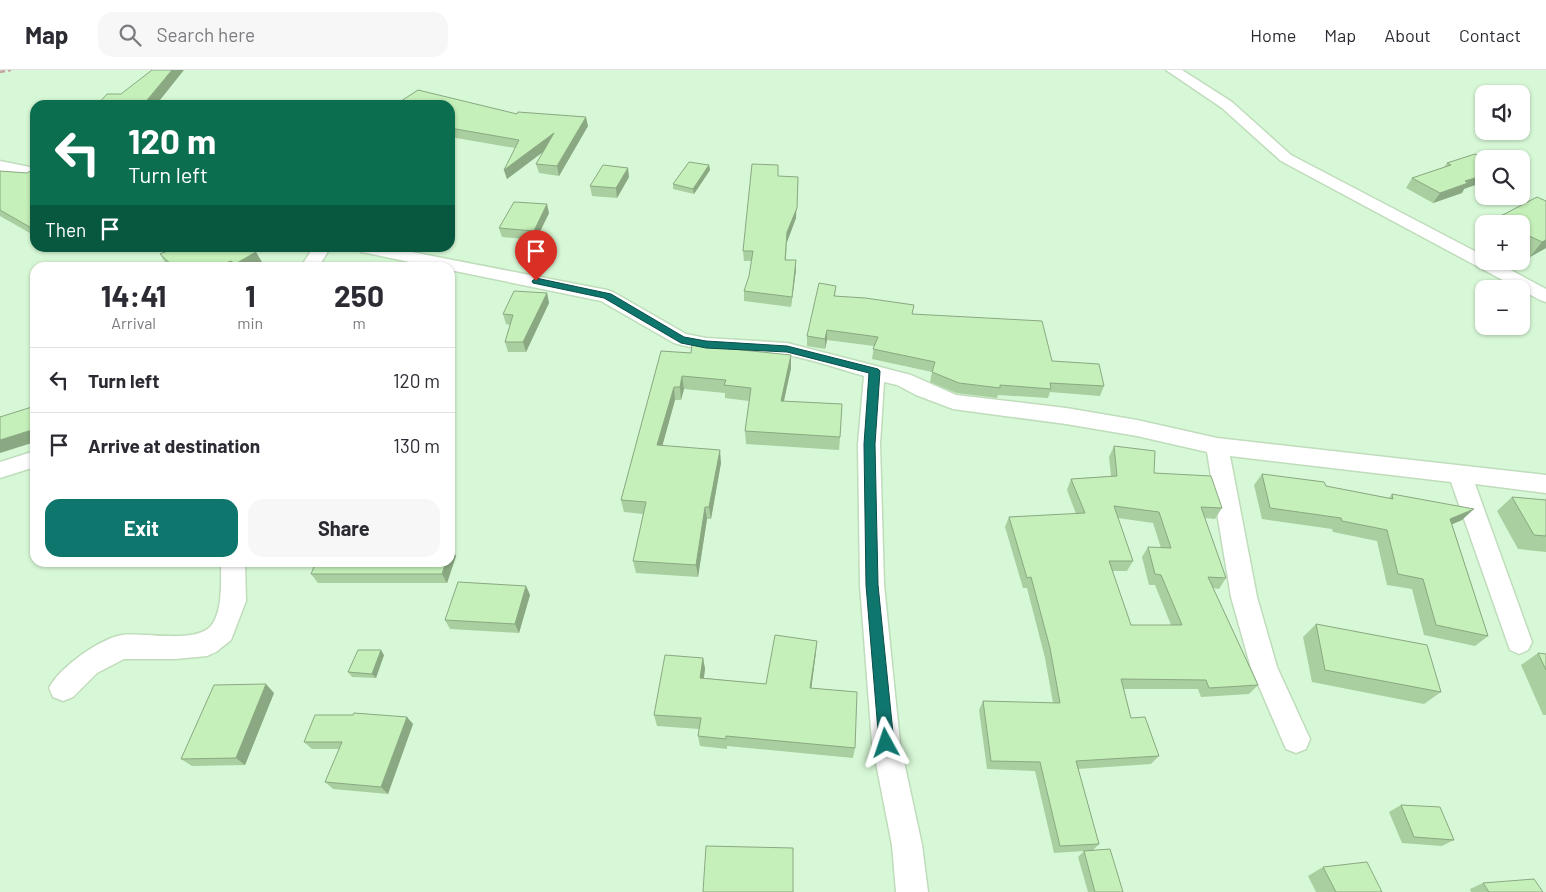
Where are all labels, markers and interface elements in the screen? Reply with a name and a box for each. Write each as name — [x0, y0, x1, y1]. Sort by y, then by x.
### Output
search box — [98, 12, 448, 57]
text: Map — [25, 20, 68, 49]
icon: search — [116, 21, 144, 49]
text: Search here — [156, 23, 255, 46]
text: Home — [1250, 24, 1296, 46]
text: Map — [1324, 24, 1356, 46]
text: About — [1384, 24, 1431, 46]
text: Contact — [1459, 24, 1521, 46]
map controls — [1475, 85, 1530, 335]
button: sound — [1475, 85, 1530, 140]
text: 120 m — [128, 119, 216, 161]
icon: left — [45, 120, 110, 185]
button: search — [1475, 150, 1530, 205]
text: Turn left — [128, 161, 208, 187]
icon: arrive — [96, 215, 124, 243]
button: + — [1475, 215, 1530, 270]
text: Then — [45, 218, 86, 241]
pin — [515, 230, 557, 281]
icon: arrive — [522, 237, 550, 265]
text: 14:41 — [101, 277, 166, 313]
text: 1 — [245, 277, 256, 313]
text: 250 — [334, 277, 384, 313]
button: − — [1475, 280, 1530, 335]
text: Arrival — [111, 313, 156, 332]
text: min — [237, 313, 263, 332]
text: m — [352, 313, 366, 332]
icon: left — [45, 366, 73, 394]
text: Turn left — [88, 369, 159, 392]
text: 120 m — [393, 369, 440, 392]
icon: arrive — [45, 431, 73, 459]
text: Arrive at destination — [88, 434, 260, 457]
text: 130 m — [393, 434, 440, 457]
button: Exit — [45, 499, 238, 557]
button: Share — [248, 499, 440, 557]
position arrow — [859, 716, 911, 768]

